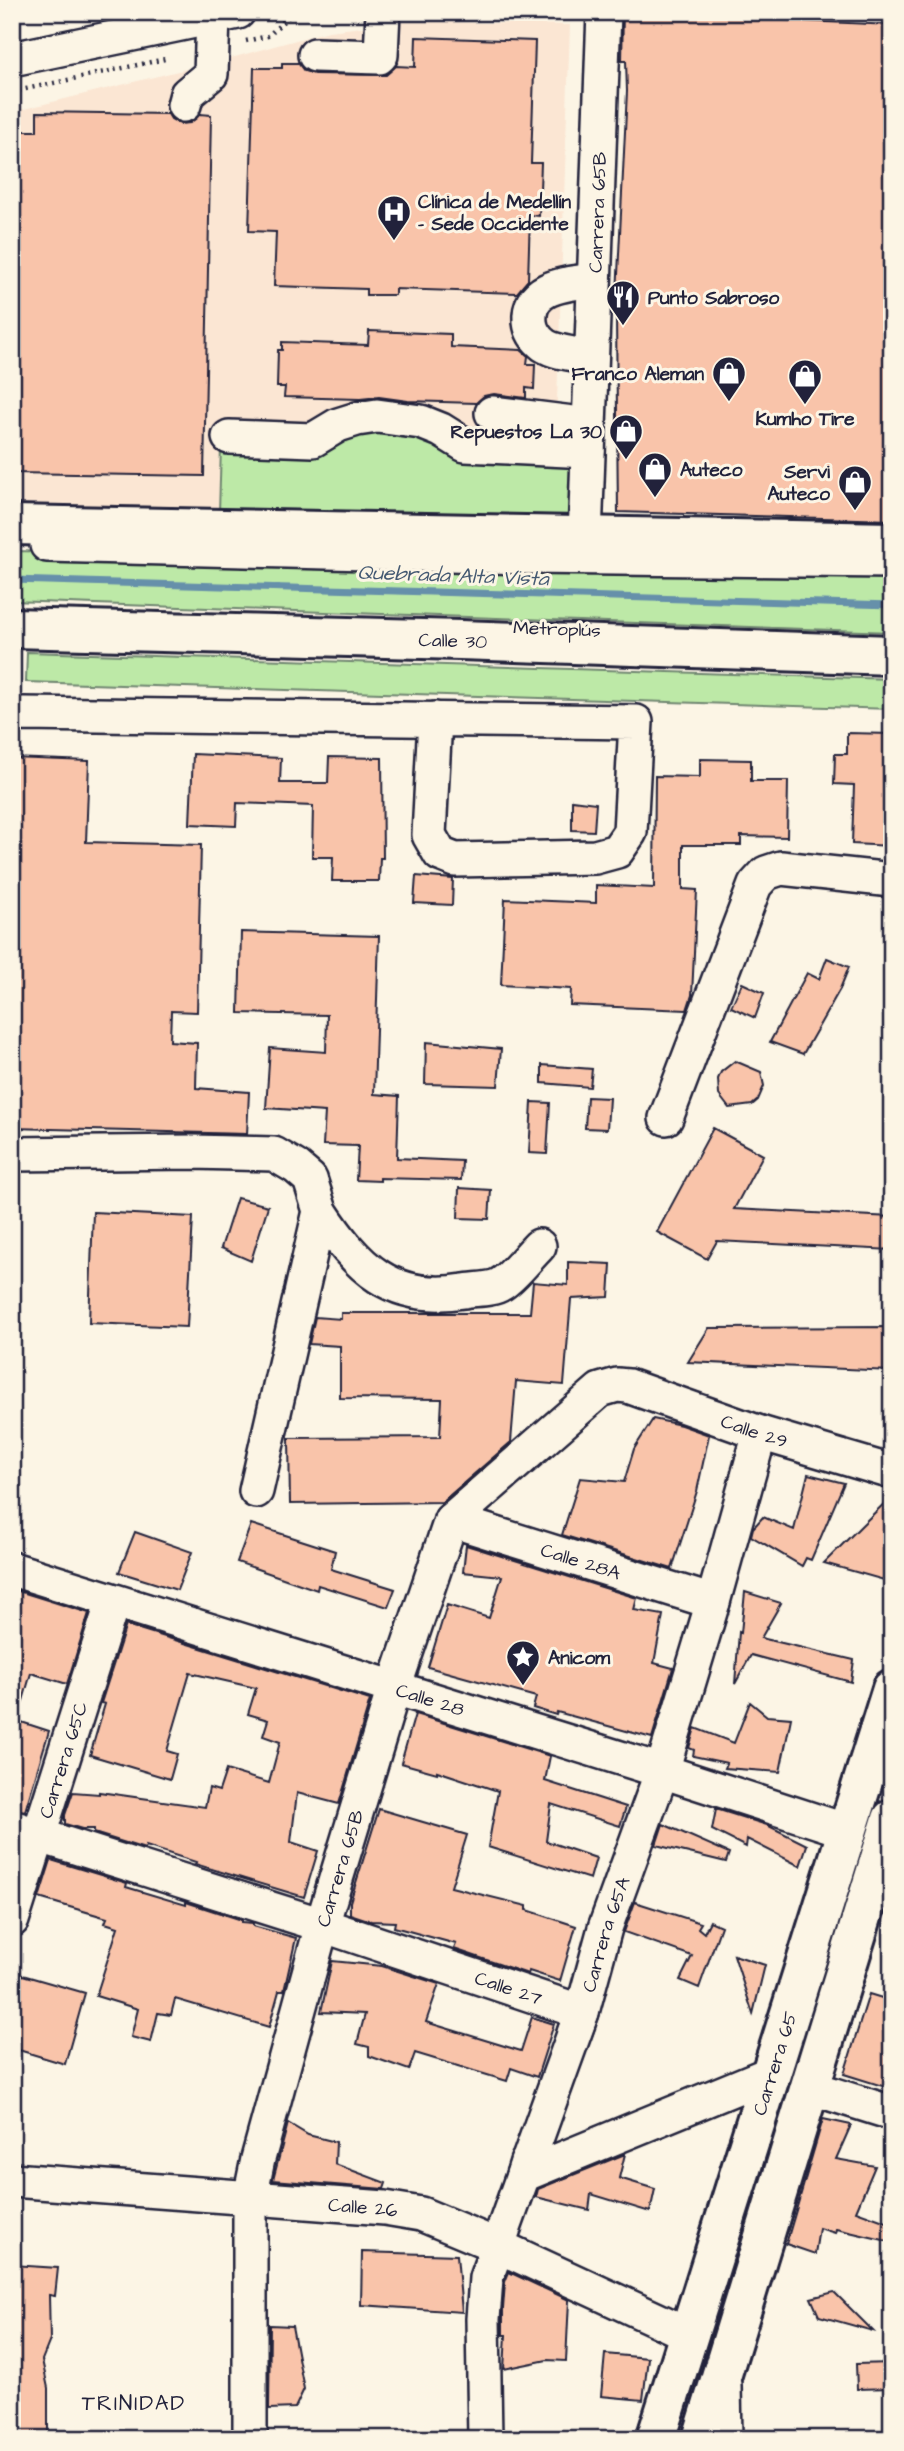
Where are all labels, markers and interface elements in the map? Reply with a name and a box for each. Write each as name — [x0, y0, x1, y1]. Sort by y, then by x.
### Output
street label: Carrera 65B — [583, 151, 614, 273]
place label: Clínica de Medellín - Sede Occidente — [418, 189, 571, 238]
hospital icon: Clínica de Medellín - Sede Occidente — [375, 193, 413, 242]
restaurant icon: Punto Sabroso — [604, 278, 642, 327]
place label: Punto Sabroso — [648, 285, 779, 312]
shop icon: Franco Aleman — [710, 354, 748, 403]
shop icon: Kumho Tire — [786, 357, 824, 406]
place label: Franco Aleman — [571, 361, 704, 388]
place label: Kumho Tire — [755, 406, 855, 433]
shop icon: Repuestos La 30 — [607, 412, 645, 461]
place label: Repuestos La 30 — [451, 419, 602, 446]
shop icon: Auteco — [636, 450, 674, 499]
place label: Auteco — [680, 457, 743, 484]
place label: Servi Auteco — [768, 459, 830, 508]
shop icon: Servi Auteco — [836, 463, 874, 512]
water label: Quebrada Alta Vista — [357, 558, 550, 593]
street label: Metroplús — [513, 614, 601, 645]
street label: Calle 30 — [418, 627, 488, 656]
street label: Calle 29 — [717, 1408, 790, 1455]
street label: Calle 28A — [537, 1537, 624, 1587]
place icon: Anicom — [504, 1638, 542, 1687]
place label: Anicom — [548, 1645, 611, 1672]
street label: Calle 28 — [392, 1677, 467, 1724]
street label: Carrera 65C — [33, 1698, 95, 1822]
street label: Carrera 65B — [310, 1806, 371, 1930]
street label: Carrera 65A — [576, 1873, 637, 1995]
street label: Calle 27 — [471, 1965, 546, 2013]
street label: Carrera 65 — [747, 2008, 805, 2119]
street label: Calle 26 — [327, 2192, 400, 2225]
district label: TRINIDAD — [82, 2389, 186, 2418]

